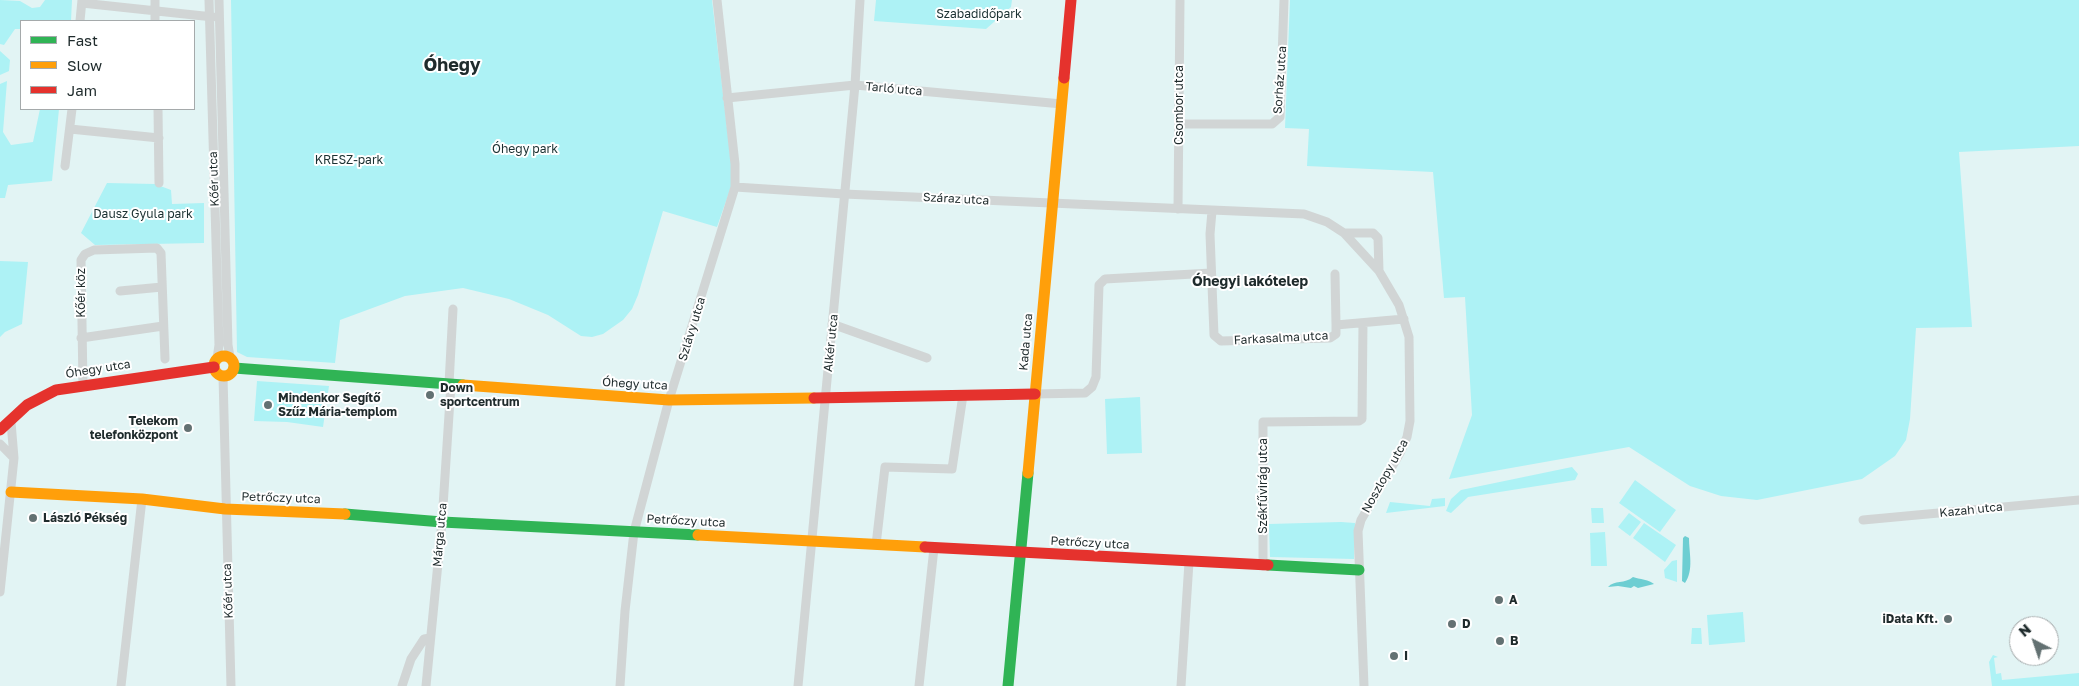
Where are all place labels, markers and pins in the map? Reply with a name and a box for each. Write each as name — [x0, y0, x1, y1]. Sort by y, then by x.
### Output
place label: Down sportcentrum — [440, 381, 519, 409]
marker: Down sportcentrum — [424, 389, 436, 401]
place label: Mindenkor Segítő Szűz Mária-templom — [278, 391, 397, 419]
marker: Mindenkor Segítő Szűz Mária-templom — [262, 399, 274, 411]
place label: Telekom telefonközpont — [90, 414, 178, 442]
marker: Telekom telefonközpont — [182, 422, 194, 434]
place label: László Pékség — [43, 511, 127, 525]
marker: László Pékség — [27, 512, 39, 524]
place label: A — [1509, 593, 1518, 607]
marker: A — [1493, 594, 1505, 606]
place label: iData Kft. — [1882, 612, 1938, 626]
marker: iData Kft. — [1942, 613, 1954, 625]
place label: D — [1462, 617, 1471, 631]
marker: D — [1446, 618, 1458, 630]
place label: B — [1510, 634, 1518, 648]
marker: B — [1494, 635, 1506, 647]
place label: I — [1404, 649, 1408, 663]
marker: I — [1388, 650, 1400, 662]

